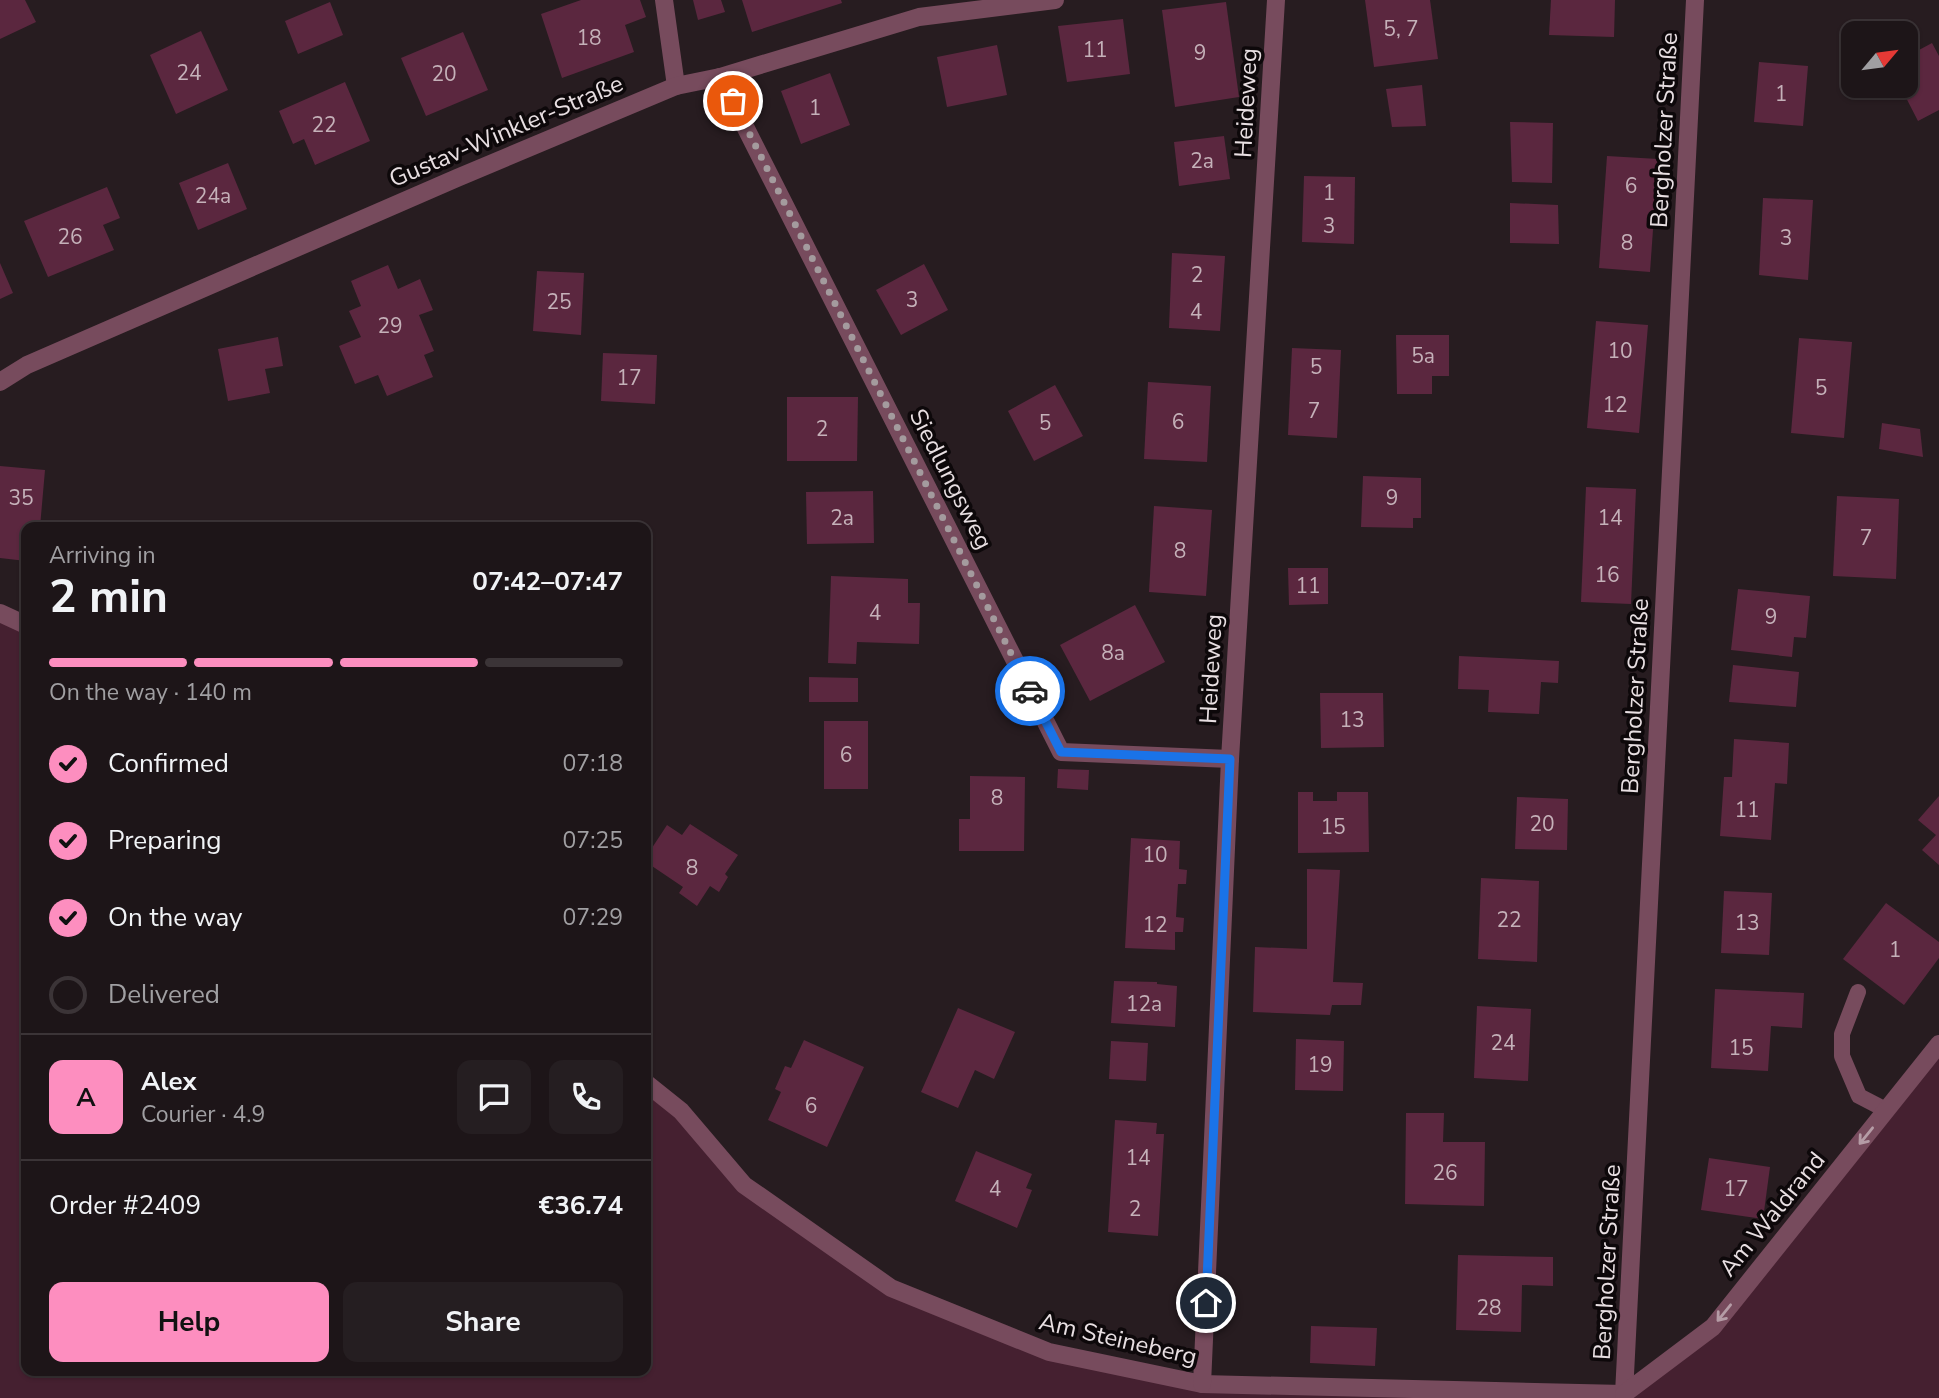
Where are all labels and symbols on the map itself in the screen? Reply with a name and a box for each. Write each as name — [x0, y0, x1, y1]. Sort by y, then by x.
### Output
house number: 5, 7 — [1383, 15, 1419, 43]
north arrow — [1841, 21, 1918, 98]
house number: 18 — [576, 24, 602, 52]
street label: Bergholzer Straße — [1643, 31, 1685, 229]
house number: 11 — [1082, 36, 1108, 64]
house number: 9 — [1194, 39, 1206, 67]
street label: Heideweg — [1227, 47, 1265, 159]
house number: 24 — [176, 59, 202, 87]
house number: 20 — [431, 60, 457, 88]
street label: Gustav-Winkler-Straße — [384, 67, 628, 195]
pin — [703, 71, 763, 131]
house number: 1 — [1775, 80, 1787, 108]
house number: 1 — [809, 94, 821, 122]
house number: 22 — [311, 111, 337, 139]
house number: 2a — [1190, 147, 1214, 175]
house number: 6 — [1625, 172, 1637, 200]
house number: 1 — [1323, 179, 1335, 207]
house number: 24a — [195, 182, 231, 210]
house number: 3 — [1323, 212, 1335, 240]
house number: 26 — [57, 223, 83, 251]
house number: 3 — [1780, 224, 1792, 252]
house number: 8 — [1621, 229, 1633, 257]
house number: 2 — [1191, 261, 1203, 289]
house number: 3 — [906, 286, 918, 314]
house number: 25 — [546, 288, 572, 316]
house number: 4 — [1190, 298, 1202, 326]
house number: 29 — [377, 312, 403, 340]
house number: 10 — [1607, 337, 1633, 365]
house number: 5a — [1411, 342, 1435, 370]
house number: 5 — [1310, 353, 1322, 381]
house number: 17 — [616, 364, 642, 392]
house number: 5 — [1815, 374, 1827, 402]
house number: 12 — [1602, 391, 1628, 419]
house number: 7 — [1308, 397, 1320, 425]
street label: Siedlungsweg — [902, 403, 1000, 555]
house number: 6 — [1172, 408, 1184, 436]
house number: 5 — [1039, 409, 1051, 437]
house number: 2 — [816, 415, 828, 443]
house number: 35 — [8, 484, 34, 512]
house number: 9 — [1386, 484, 1398, 512]
house number: 2a — [830, 504, 854, 532]
house number: 14 — [1597, 504, 1623, 532]
house number: 7 — [1860, 524, 1872, 552]
house number: 8 — [1174, 537, 1186, 565]
house number: 16 — [1594, 561, 1620, 589]
house number: 11 — [1295, 572, 1321, 600]
street label: Bergholzer Straße — [1614, 597, 1656, 795]
house number: 4 — [869, 599, 881, 627]
house number: 9 — [1765, 603, 1777, 631]
street label: Heideweg — [1192, 613, 1230, 725]
house number: 8a — [1101, 639, 1125, 667]
courier — [995, 656, 1065, 726]
house number: 13 — [1339, 706, 1365, 734]
house number: 6 — [840, 741, 852, 769]
house number: 8 — [991, 784, 1003, 812]
house number: 11 — [1734, 796, 1760, 824]
house number: 20 — [1529, 810, 1555, 838]
house number: 15 — [1320, 813, 1346, 841]
house number: 10 — [1142, 841, 1168, 869]
house number: 8 — [686, 854, 698, 882]
house number: 22 — [1496, 906, 1522, 934]
house number: 13 — [1734, 909, 1760, 937]
house number: 12 — [1142, 911, 1168, 939]
house number: 1 — [1889, 936, 1901, 964]
house number: 12a — [1126, 990, 1162, 1018]
house number: 24 — [1490, 1029, 1516, 1057]
house number: 15 — [1728, 1034, 1754, 1062]
house number: 19 — [1307, 1051, 1333, 1079]
house number: 6 — [805, 1092, 817, 1120]
one-way arrow — [1858, 1126, 1873, 1144]
house number: 14 — [1125, 1144, 1151, 1172]
street label: Am Waldrand — [1712, 1145, 1832, 1283]
house number: 26 — [1432, 1159, 1458, 1187]
street label: Bergholzer Straße — [1586, 1163, 1628, 1361]
house number: 4 — [989, 1175, 1001, 1203]
house number: 17 — [1723, 1175, 1749, 1203]
house number: 2 — [1129, 1195, 1141, 1223]
pin — [1176, 1273, 1236, 1333]
house number: 28 — [1476, 1294, 1502, 1322]
one-way arrow — [1716, 1304, 1731, 1322]
street label: Am Steineberg — [1036, 1305, 1200, 1373]

